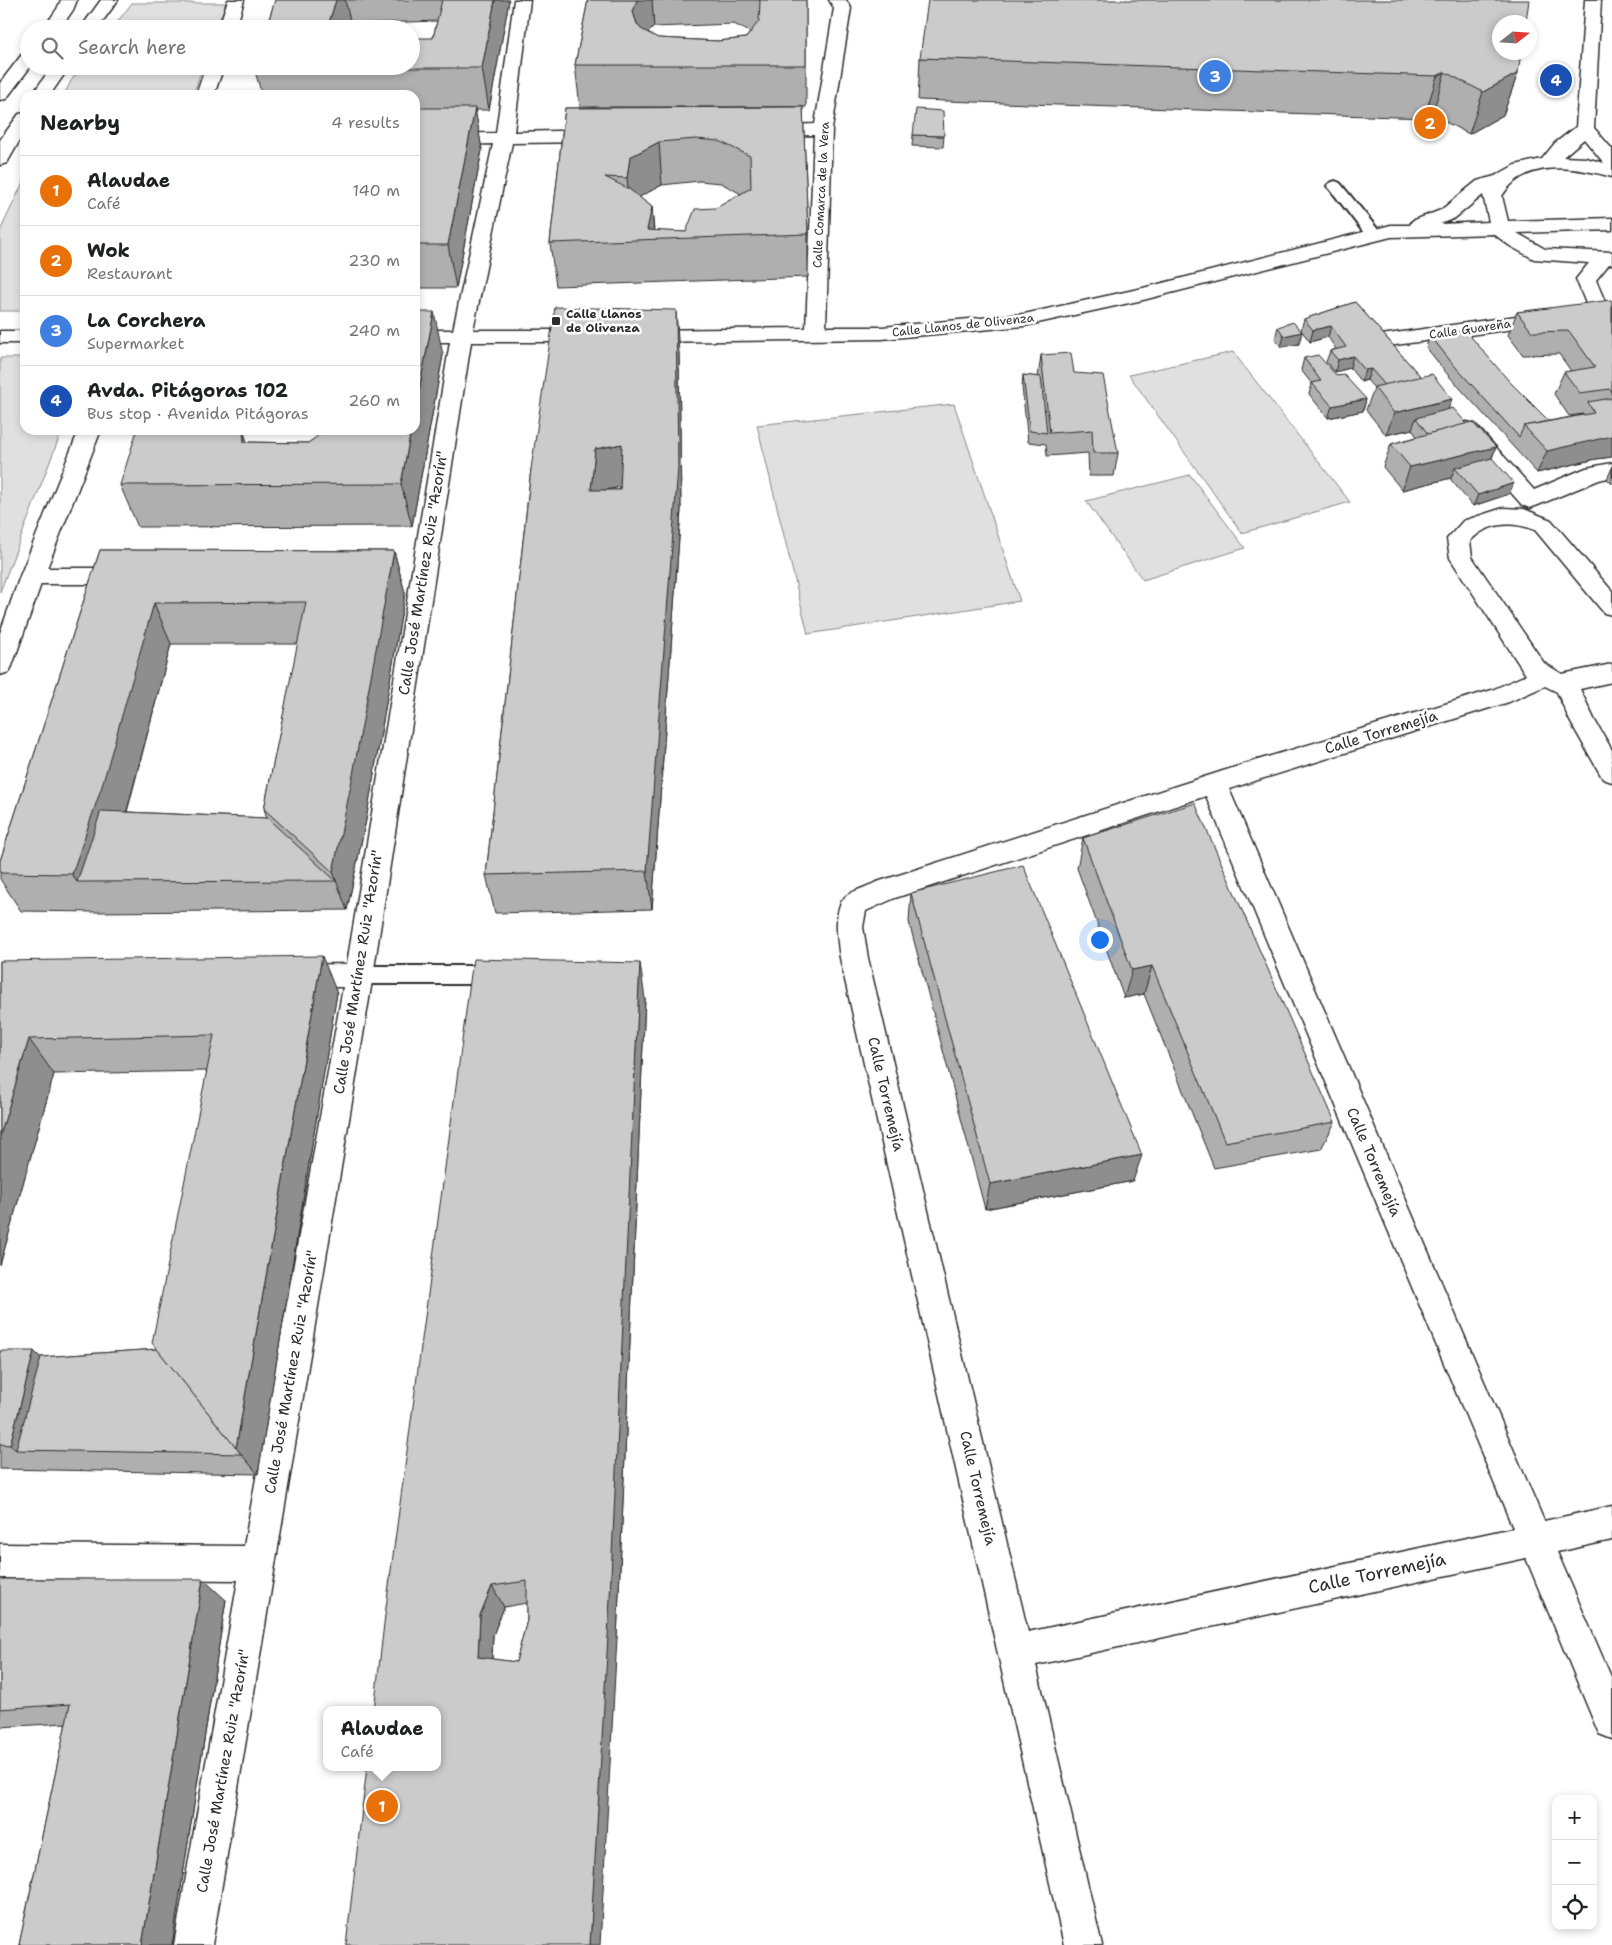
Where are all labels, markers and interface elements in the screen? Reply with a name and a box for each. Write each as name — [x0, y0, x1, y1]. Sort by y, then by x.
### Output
north arrow — [1492, 15, 1537, 60]
search box — [20, 20, 420, 75]
icon: search — [38, 34, 66, 62]
text: Search here — [78, 35, 187, 60]
pin: 3 — [1199, 57, 1231, 95]
pin: 4 — [1540, 61, 1572, 99]
pin: 2 — [1414, 104, 1446, 142]
text: Nearby — [40, 109, 120, 137]
text: 4 results — [331, 112, 400, 133]
street label: Calle Comarca de la Vera — [809, 121, 833, 269]
text: Alaudae — [87, 168, 170, 193]
text: 1 — [52, 180, 60, 201]
text: 140 m — [353, 180, 400, 201]
text: Café — [87, 193, 121, 214]
text: Wok — [87, 238, 130, 263]
text: 2 — [50, 250, 62, 271]
text: 230 m — [348, 250, 400, 271]
text: Restaurant — [87, 263, 173, 284]
place label: Calle Llanos de Olivenza — [566, 306, 642, 336]
text: La Corchera — [87, 308, 206, 333]
street label: Calle Llanos de Olivenza — [891, 310, 1035, 340]
marker: Calle Llanos de Olivenza — [550, 315, 562, 327]
street label: Calle Guareña — [1428, 315, 1512, 343]
text: 3 — [50, 320, 62, 341]
text: 240 m — [348, 320, 400, 341]
text: Supermarket — [87, 333, 184, 354]
text: Avda. Pitágoras 102 — [87, 378, 288, 403]
text: 4 — [50, 390, 62, 411]
text: 260 m — [348, 390, 400, 411]
text: Bus stop · Avenida Pitágoras — [87, 403, 309, 424]
street label: Calle José Martínez Ruiz "Azorín" — [394, 449, 452, 697]
street label: Calle Torremejía — [1322, 705, 1440, 759]
street label: Calle José Martínez Ruiz "Azorín" — [329, 848, 387, 1096]
your location — [1087, 927, 1113, 953]
street label: Calle Torremejía — [863, 1035, 909, 1154]
street label: Calle Torremejía — [1342, 1104, 1406, 1220]
street label: Calle José Martínez Ruiz "Azorín" — [260, 1249, 322, 1495]
street label: Calle Torremejía — [955, 1429, 1001, 1548]
street label: Calle Torremejía — [1306, 1547, 1448, 1599]
street label: Calle José Martínez Ruiz "Azorín" — [192, 1648, 254, 1894]
popup — [323, 1706, 441, 1771]
text: Alaudae — [340, 1716, 424, 1741]
text: Café — [340, 1741, 374, 1762]
pin: 1 — [366, 1787, 398, 1825]
map controls — [1552, 1795, 1597, 1930]
button: + — [1552, 1795, 1597, 1840]
button: − — [1552, 1840, 1597, 1885]
button: locate — [1552, 1885, 1597, 1930]

